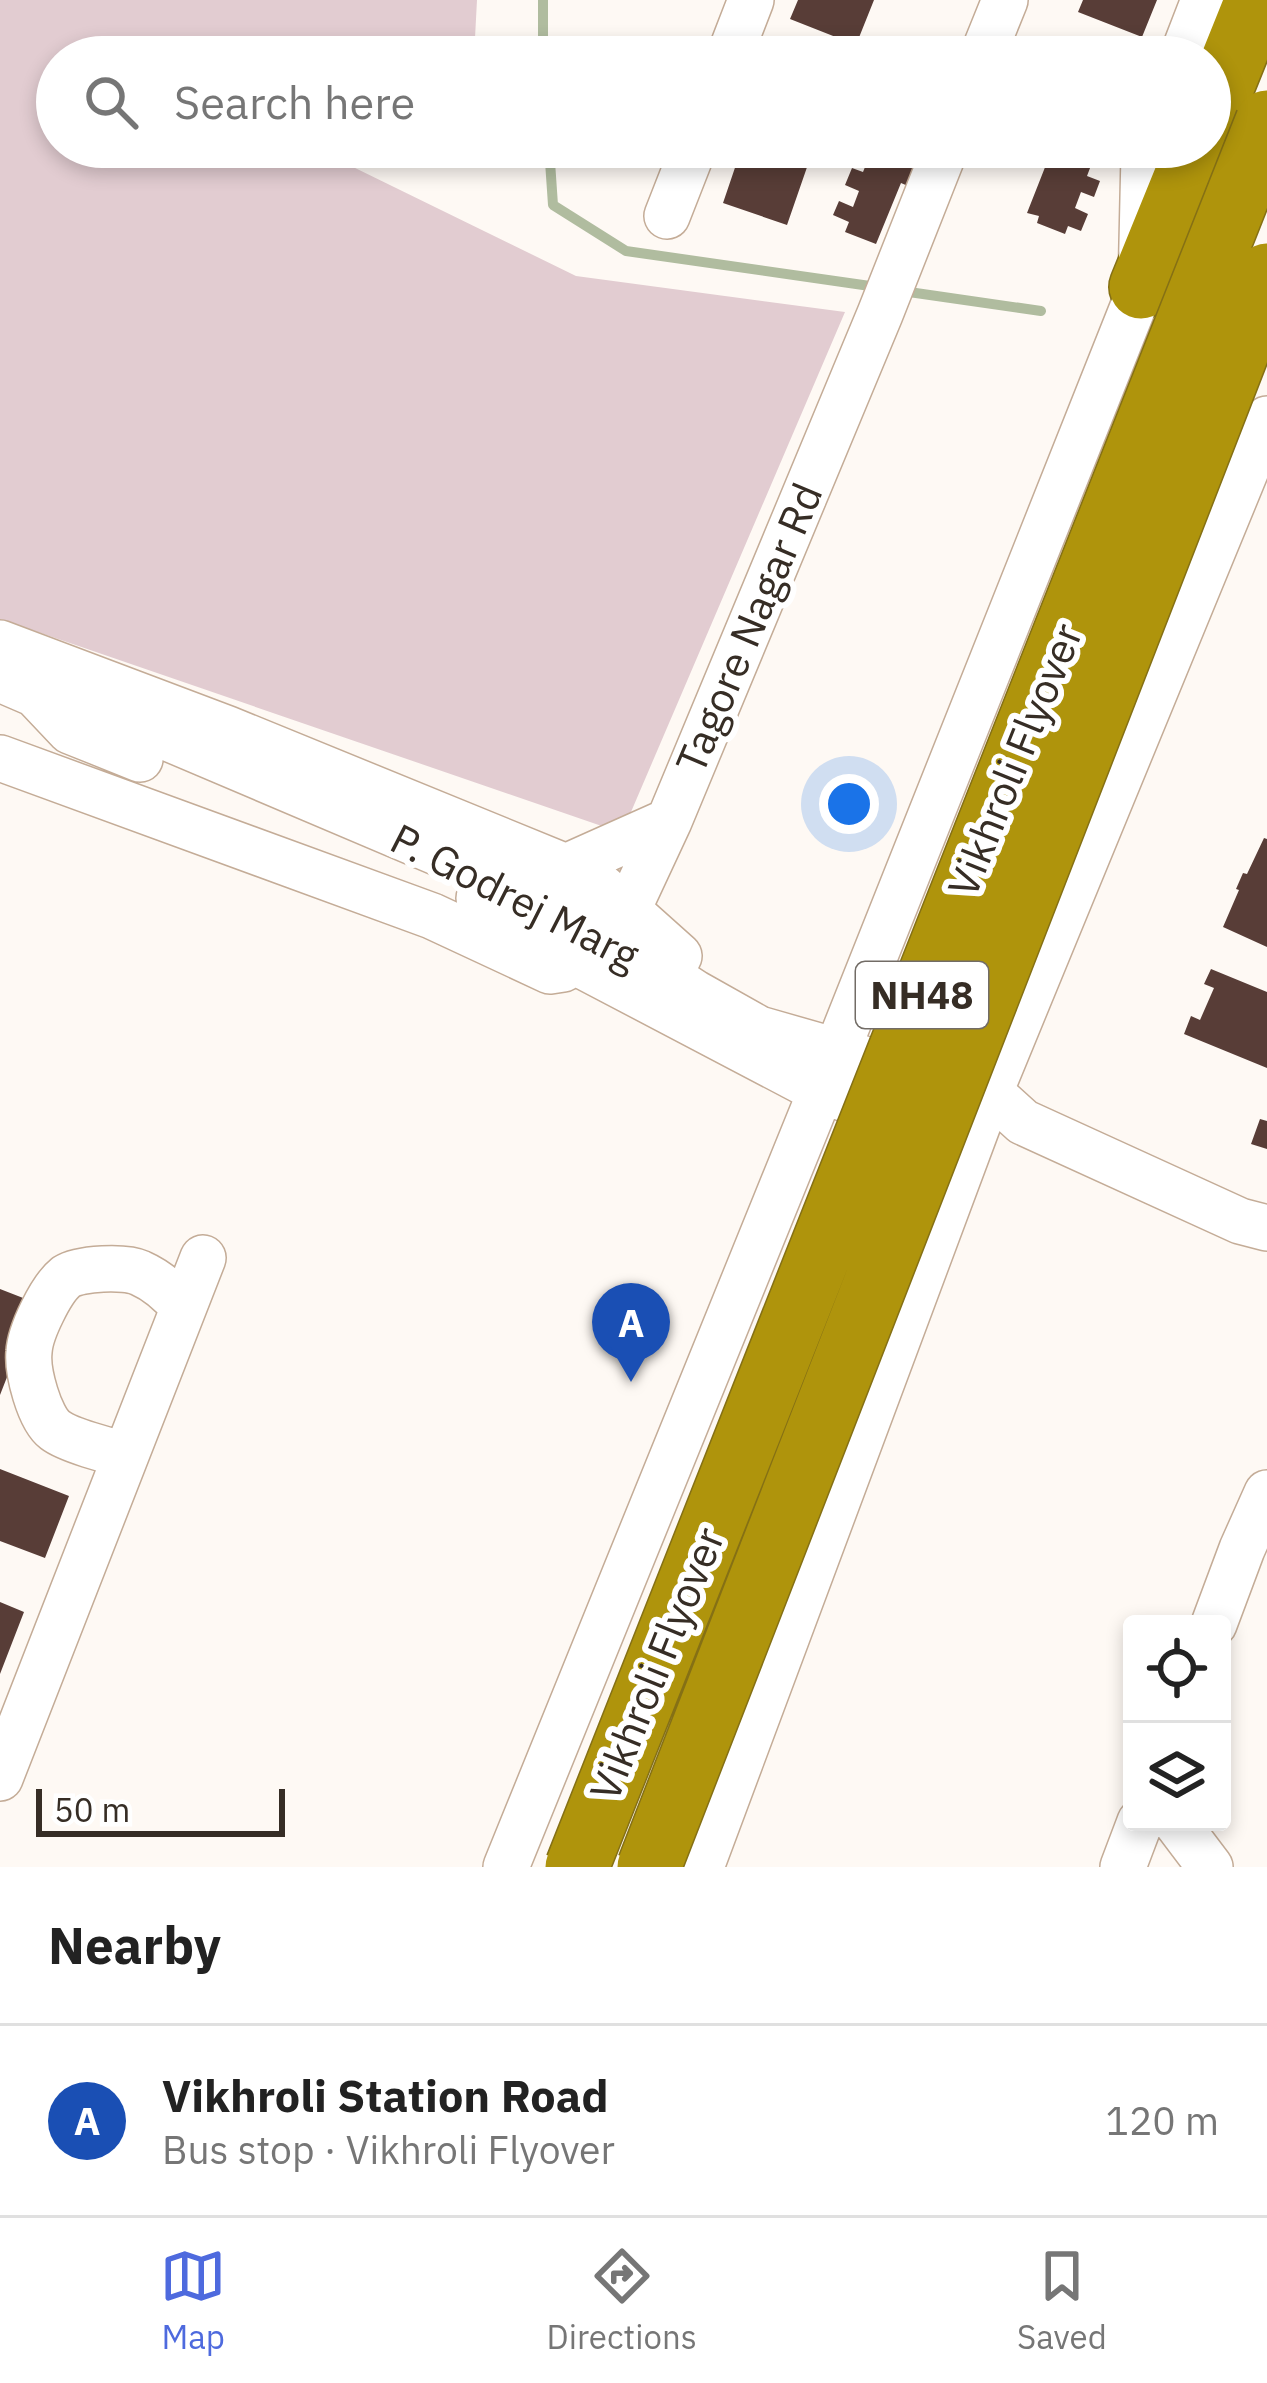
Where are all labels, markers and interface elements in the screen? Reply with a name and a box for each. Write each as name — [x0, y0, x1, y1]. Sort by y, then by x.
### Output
search box — [36, 36, 1231, 168]
icon: search — [78, 69, 144, 135]
text: Search here — [174, 73, 415, 131]
street label: Tagore Nagar Rd — [663, 475, 834, 781]
street label: Vikhroli Flyover — [935, 615, 1094, 904]
your location — [819, 774, 879, 834]
street label: P. Godrej Marg — [382, 810, 649, 983]
road number: NH48 — [856, 962, 988, 1028]
pin: A — [592, 1283, 670, 1382]
street label: Vikhroli Flyover — [577, 1519, 736, 1808]
map controls — [1123, 1615, 1231, 1831]
button: locate — [1123, 1615, 1231, 1723]
button: layers — [1123, 1723, 1231, 1831]
scale bar — [36, 1783, 285, 1836]
text: 50 m — [54, 1788, 130, 1831]
text: Nearby — [48, 1912, 221, 1978]
text: Vikhroli Station Road — [162, 2066, 609, 2124]
text: A — [74, 2095, 100, 2146]
text: 120 m — [1106, 2095, 1219, 2146]
text: Bus stop · Vikhroli Flyover — [162, 2124, 615, 2175]
tab: Map — [160, 2243, 226, 2358]
tab: Directions — [547, 2243, 697, 2358]
tab: Saved — [1017, 2243, 1107, 2358]

